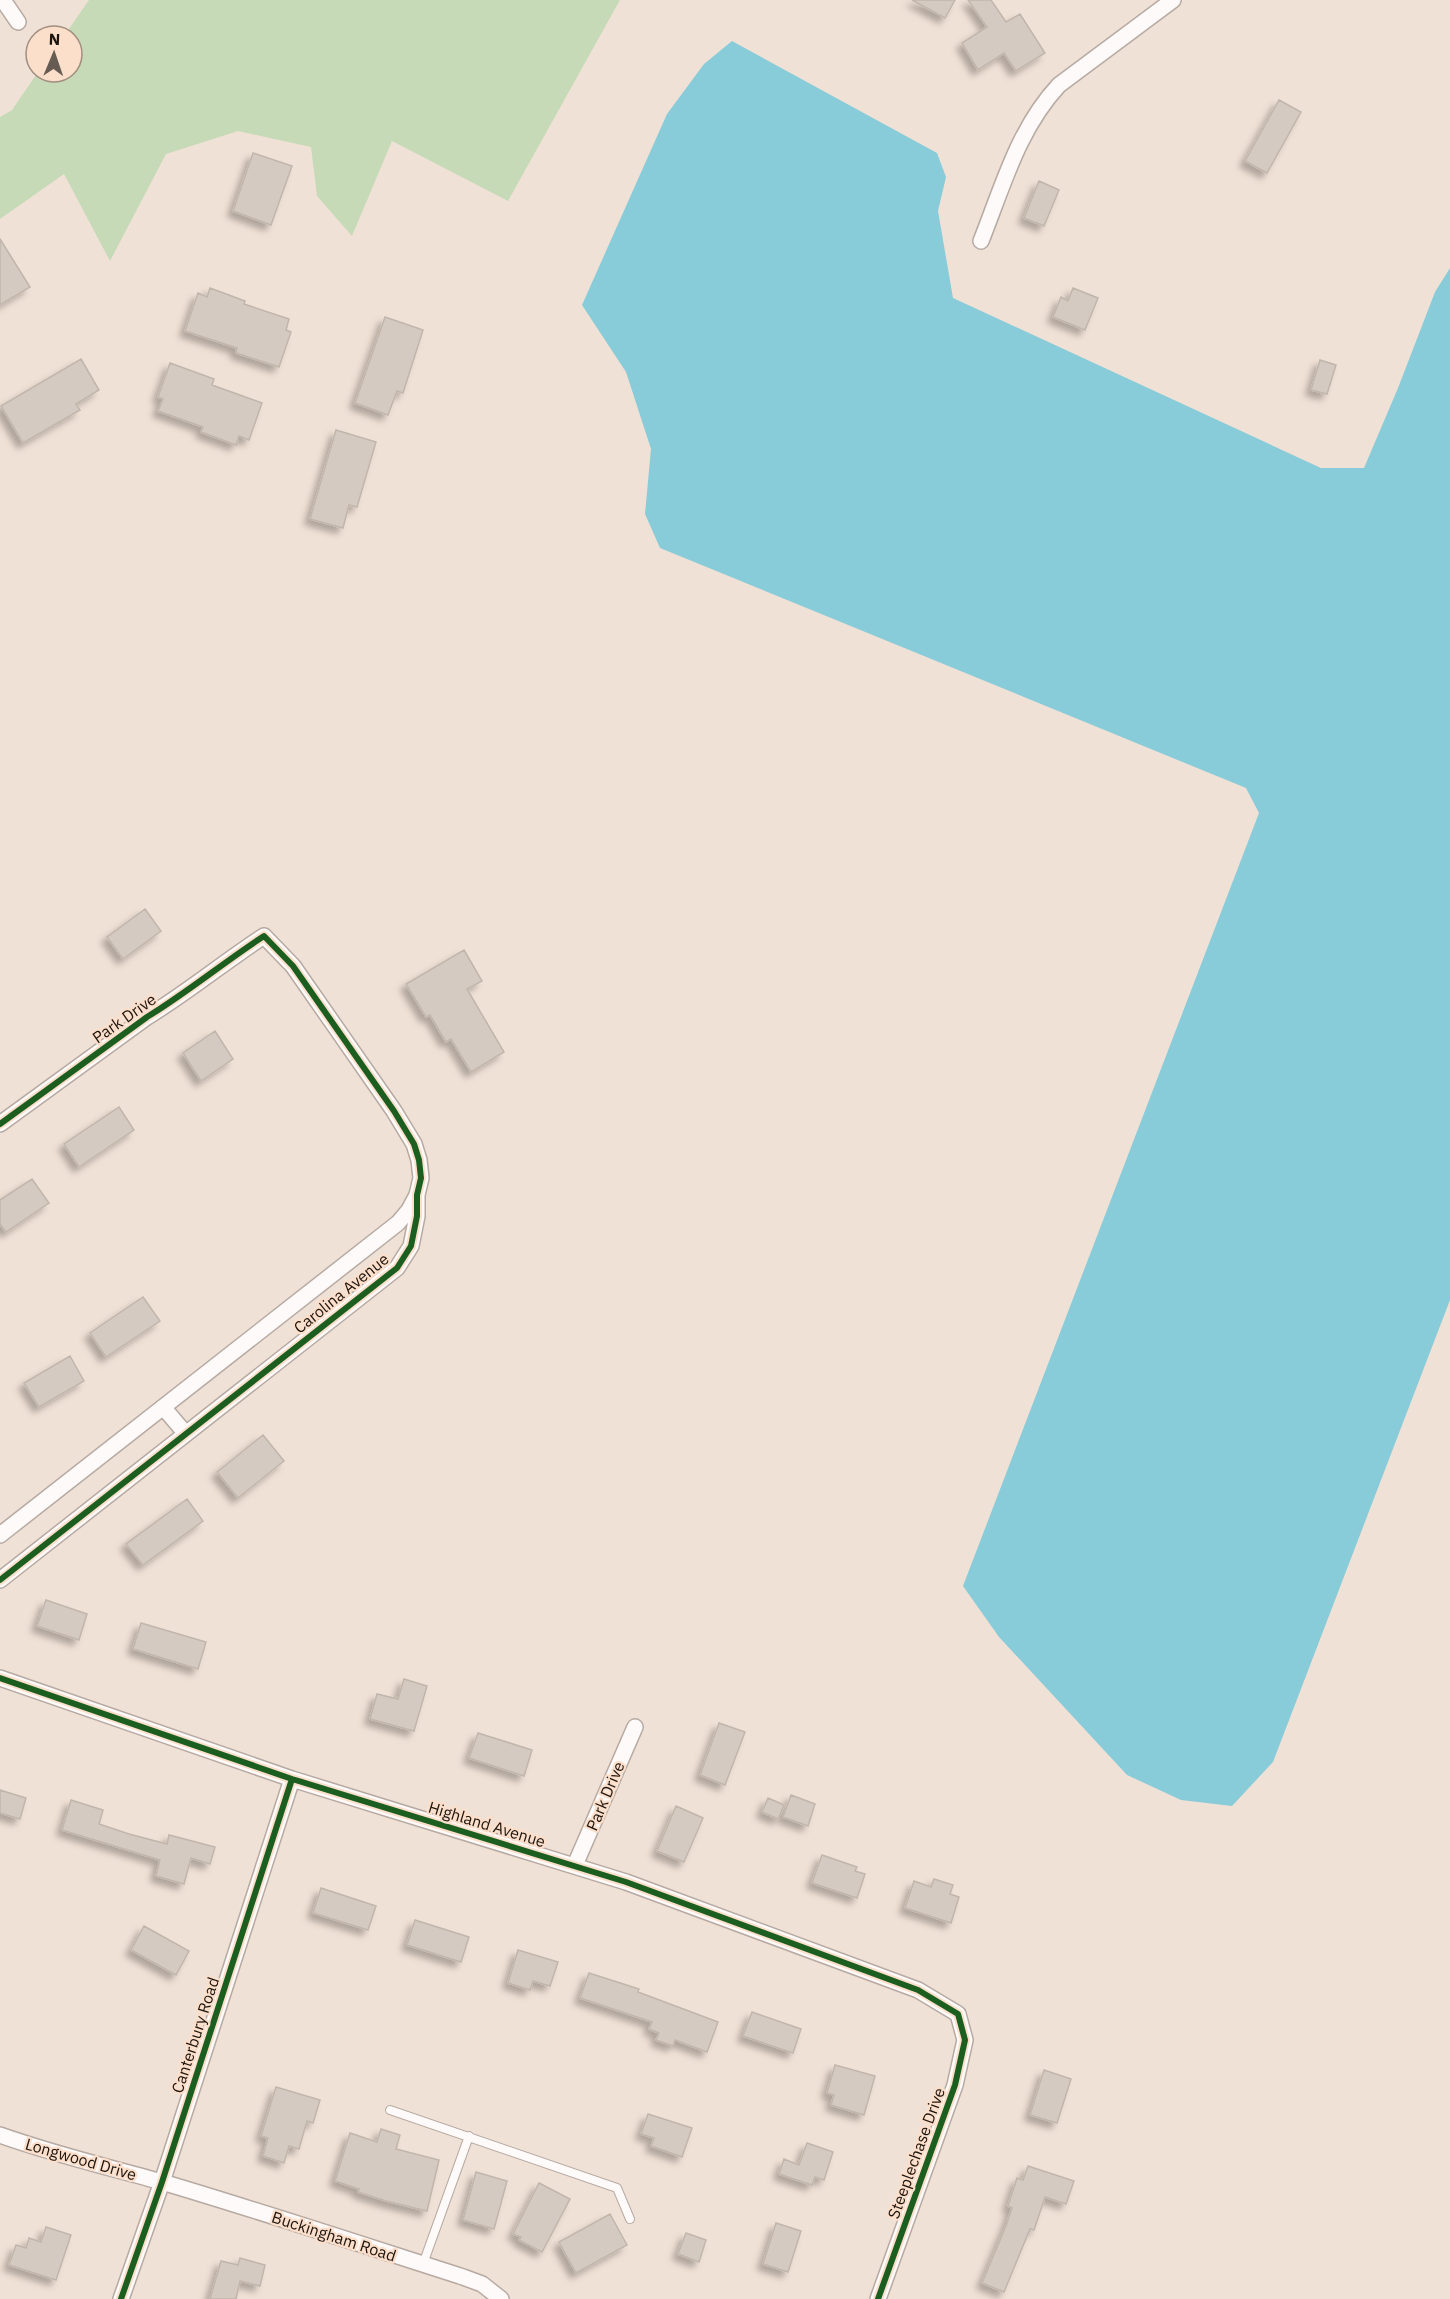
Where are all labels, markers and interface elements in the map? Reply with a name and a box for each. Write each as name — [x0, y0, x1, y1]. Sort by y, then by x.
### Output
north arrow — [24, 24, 84, 84]
text: N — [48, 29, 61, 49]
street label: Park Drive — [88, 989, 160, 1047]
street label: Carolina Avenue — [289, 1248, 393, 1337]
street label: Park Drive — [581, 1758, 629, 1834]
street label: Highland Avenue — [426, 1797, 548, 1851]
street label: Canterbury Road — [167, 1974, 223, 2096]
street label: Steeplechase Drive — [883, 2085, 949, 2221]
street label: Longwood Drive — [23, 2134, 139, 2184]
street label: Buckingham Road — [269, 2206, 399, 2266]

